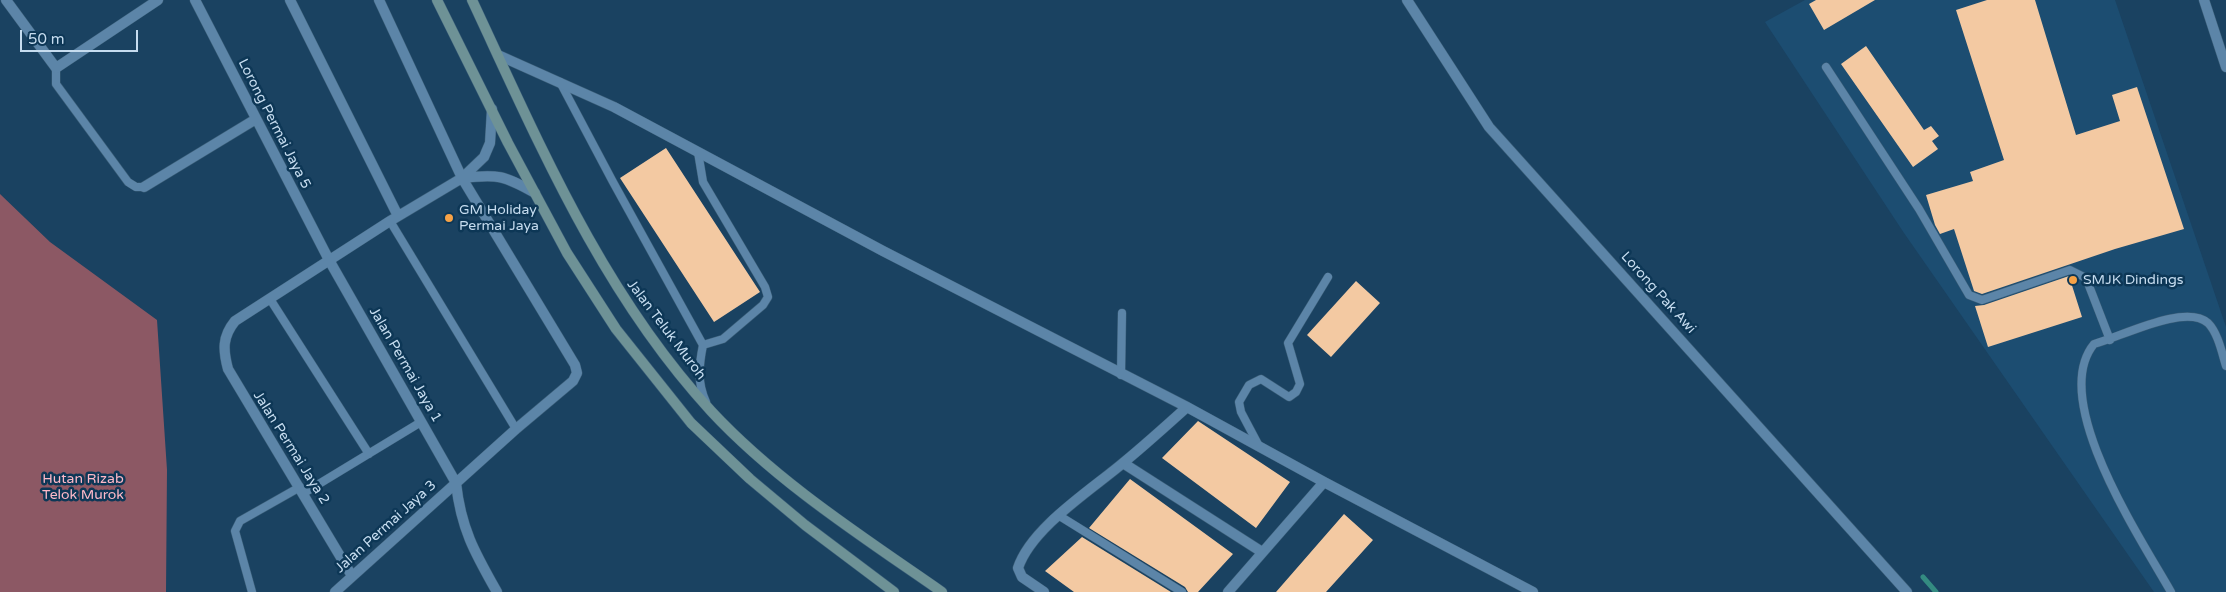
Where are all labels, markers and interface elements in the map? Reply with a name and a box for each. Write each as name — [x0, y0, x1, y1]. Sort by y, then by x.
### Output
scale bar — [22, 20, 140, 52]
text: 50 m — [28, 30, 65, 48]
street label: Lorong Permai Jaya 5 — [234, 56, 314, 192]
place label: GM Holiday Permai Jaya — [459, 202, 539, 234]
marker: GM Holiday Permai Jaya — [443, 212, 455, 224]
street label: Lorong Pak Awi — [1617, 249, 1699, 337]
place label: SMJK Dindings — [2083, 272, 2183, 288]
marker: SMJK Dindings — [2067, 274, 2079, 286]
street label: Jalan Teluk Muroh — [623, 277, 709, 383]
street label: Jalan Permai Jaya 1 — [365, 304, 445, 426]
street label: Jalan Permai Jaya 2 — [249, 388, 333, 508]
park label: Hutan Rizab Telok Murok — [42, 471, 124, 504]
street label: Jalan Permai Jaya 3 — [332, 477, 440, 577]

